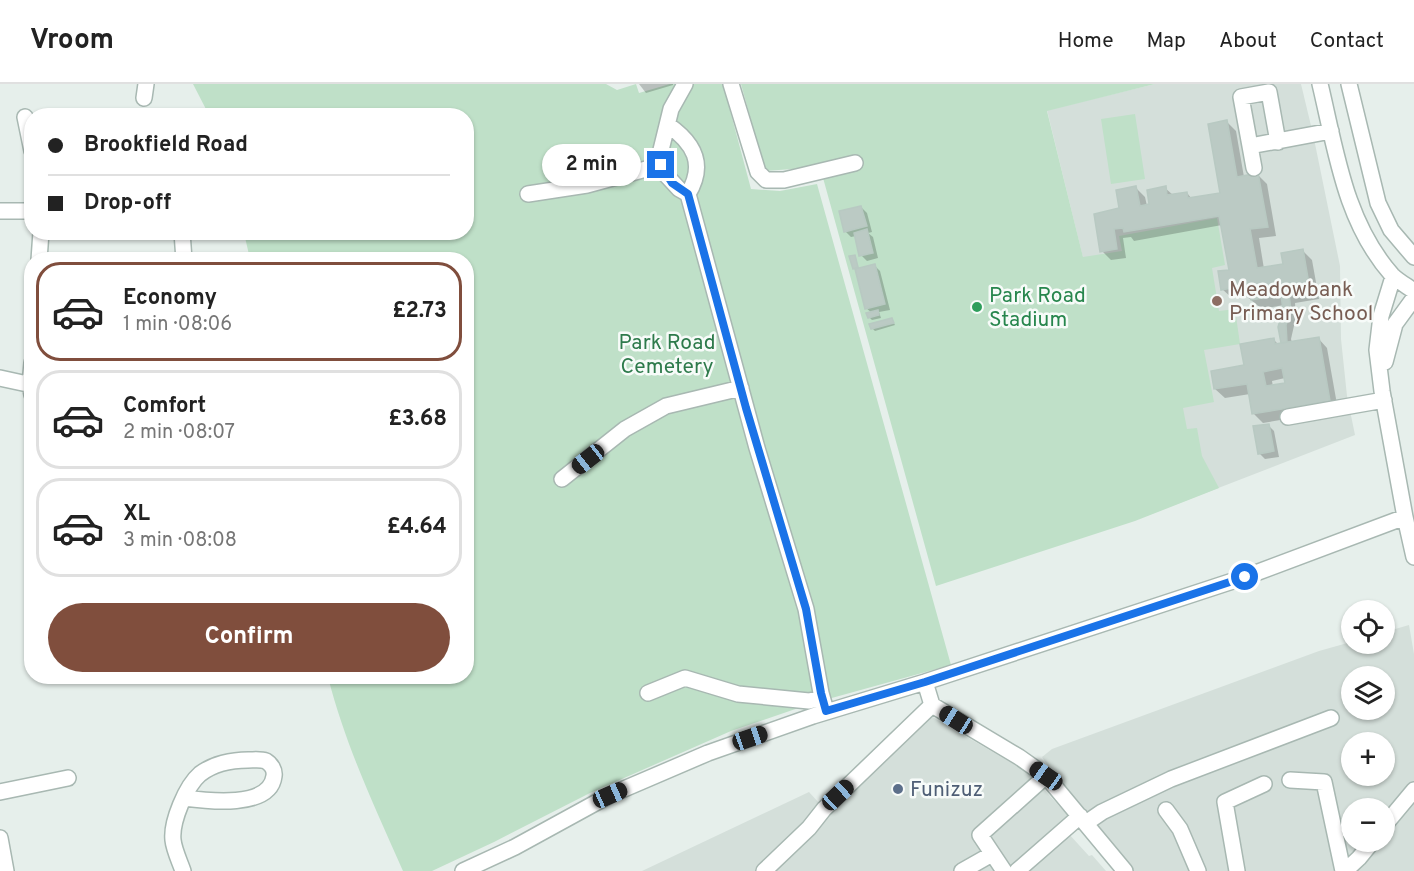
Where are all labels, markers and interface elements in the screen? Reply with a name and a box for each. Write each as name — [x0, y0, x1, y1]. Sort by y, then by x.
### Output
text: Vroom — [30, 23, 114, 59]
text: Home — [1058, 28, 1114, 55]
text: Map — [1147, 28, 1186, 55]
text: About — [1219, 28, 1277, 55]
text: Contact — [1310, 28, 1384, 55]
text: Brookfield Road — [84, 132, 248, 159]
callout: 2 min — [541, 144, 640, 186]
route end — [647, 151, 674, 178]
text: 2 min — [565, 152, 618, 178]
text: Drop-off — [84, 190, 171, 217]
place label: Meadowbank Primary School — [1229, 277, 1373, 328]
place label: Park Road Stadium — [989, 283, 1086, 334]
icon: car — [51, 285, 105, 339]
text: Economy — [123, 285, 217, 312]
marker: Meadowbank Primary School — [1210, 294, 1224, 308]
text: £2.73 — [392, 298, 447, 325]
marker: Park Road Stadium — [970, 300, 984, 314]
text: 1 min · 08:06 — [123, 312, 232, 338]
park label: Park Road Cemetery — [619, 330, 715, 381]
icon: car — [51, 393, 105, 447]
text: Comfort — [123, 393, 206, 420]
text: £3.68 — [388, 406, 447, 433]
text: 2 min · 08:07 — [123, 420, 235, 446]
car — [568, 441, 608, 477]
icon: car — [51, 501, 105, 555]
text: XL — [123, 501, 150, 528]
text: £4.64 — [387, 514, 447, 541]
text: 3 min · 08:08 — [123, 528, 237, 554]
route start — [1231, 563, 1258, 590]
map controls — [1341, 600, 1395, 852]
button: locate — [1341, 600, 1395, 654]
button: Confirm — [48, 603, 450, 672]
button: layers — [1341, 666, 1395, 720]
car — [936, 703, 976, 737]
car — [730, 724, 770, 752]
button: + — [1341, 732, 1395, 786]
car — [1026, 758, 1066, 794]
car — [819, 776, 857, 814]
place label: Funizuz — [910, 777, 983, 804]
car — [590, 779, 630, 811]
marker: Funizuz — [891, 782, 905, 796]
button: − — [1341, 798, 1395, 852]

